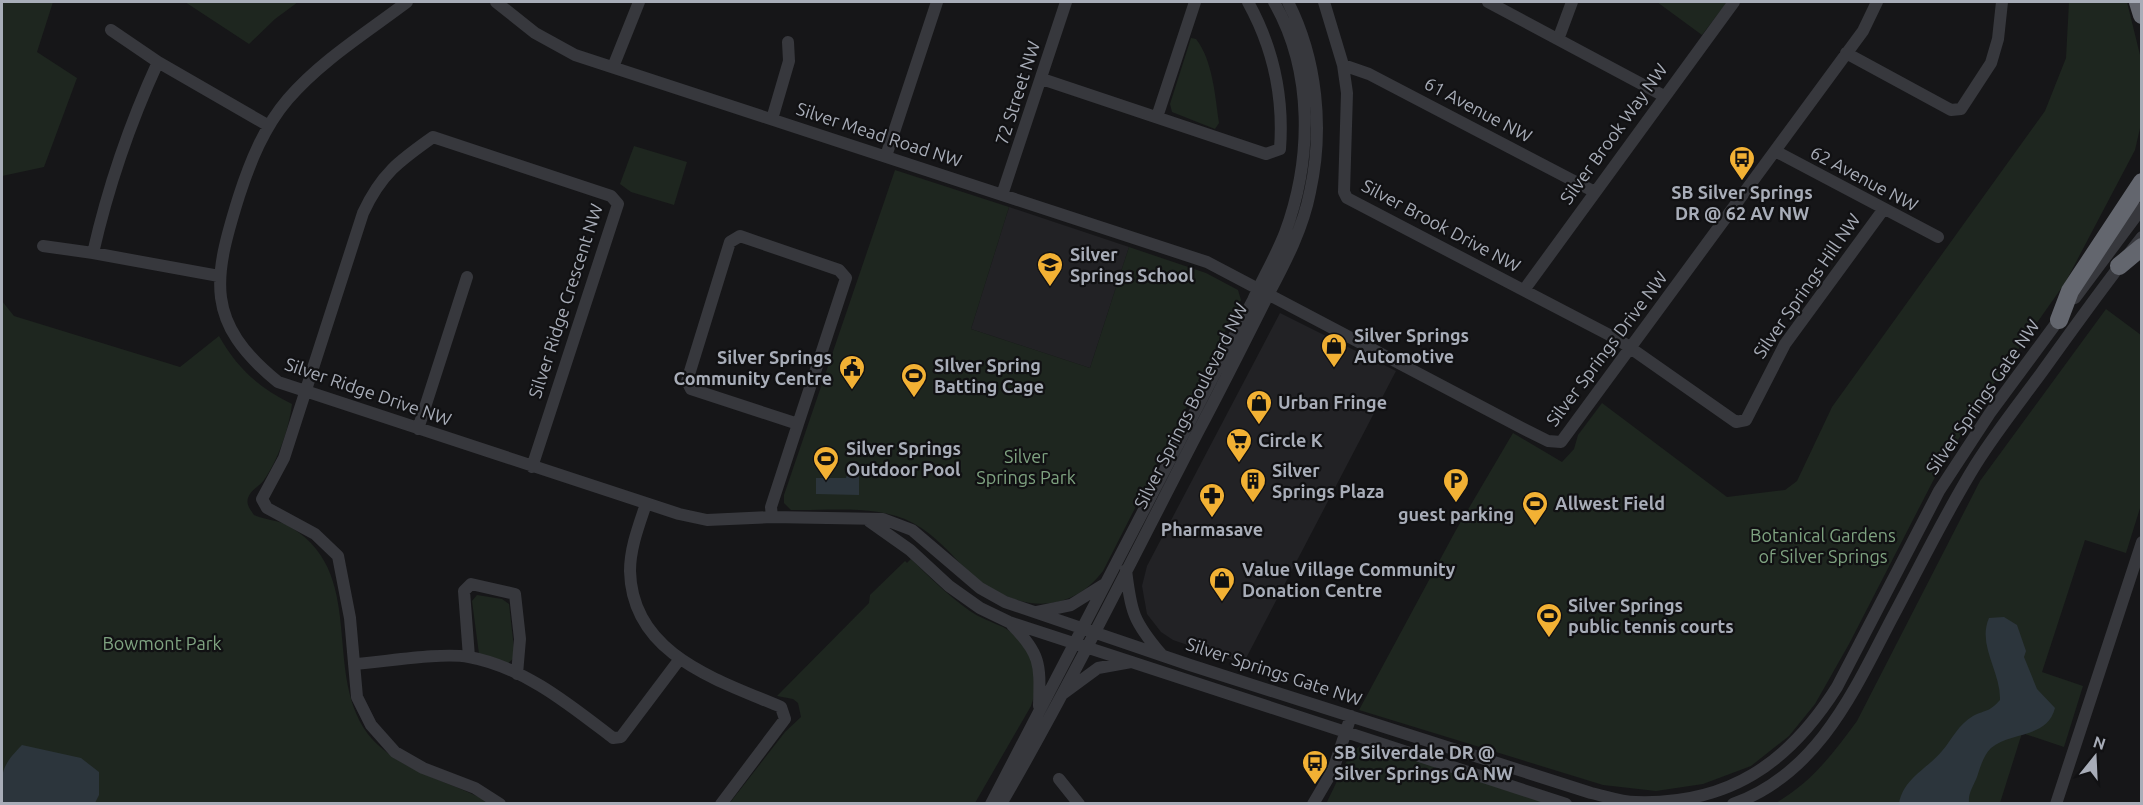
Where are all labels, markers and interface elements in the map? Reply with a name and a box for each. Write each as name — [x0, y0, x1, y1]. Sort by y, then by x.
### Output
street label: 72 Street NW — [991, 38, 1043, 147]
street label: Silver Brook Way NW — [1556, 59, 1671, 207]
street label: 61 Avenue NW — [1421, 72, 1536, 146]
street label: Silver Mead Road NW — [794, 98, 965, 170]
street label: 62 Avenue NW — [1807, 141, 1922, 215]
bus stop icon: SB Silver Springs DR @ 62 AV NW — [1727, 144, 1757, 182]
street label: Silver Brook Drive NW — [1359, 175, 1525, 276]
place label: SB Silver Springs DR @ 62 AV NW — [1671, 182, 1813, 223]
street label: Silver Ridge Crescent NW — [524, 201, 606, 401]
street label: Silver Springs Hill NW — [1749, 209, 1864, 362]
place label: Silver Springs School — [1070, 244, 1195, 285]
school or university icon: Silver Springs School — [1035, 250, 1065, 288]
street label: Silver Springs Drive NW — [1542, 267, 1671, 429]
street label: Silver Springs Boulevard NW — [1130, 299, 1251, 512]
street label: Silver Springs Gate NW — [1921, 315, 2043, 477]
place label: Silver Springs Automotive — [1354, 325, 1469, 366]
shop icon: Silver Springs Automotive — [1319, 331, 1349, 369]
place label: Silver Springs Community Centre — [673, 347, 832, 388]
street label: Silver Ridge Drive NW — [282, 353, 455, 429]
public building icon: Silver Springs Community Centre — [837, 353, 867, 391]
place label: SIlver Spring Batting Cage — [934, 355, 1044, 396]
sports icon: SIlver Spring Batting Cage — [899, 361, 929, 399]
shop icon: Urban Fringe — [1244, 388, 1274, 426]
place label: Urban Fringe — [1278, 392, 1387, 412]
supermarket icon: Circle K — [1224, 426, 1254, 464]
place label: Circle K — [1258, 430, 1323, 450]
place label: Silver Springs Outdoor Pool — [846, 438, 961, 479]
sports icon: Silver Springs Outdoor Pool — [811, 444, 841, 482]
park label: Silver Springs Park — [976, 446, 1076, 487]
place label: Silver Springs Plaza — [1272, 460, 1385, 501]
building icon: Silver Springs Plaza — [1238, 466, 1268, 504]
parking icon: guest parking — [1441, 466, 1471, 504]
pharmacy icon: Pharmasave — [1197, 481, 1227, 519]
sports icon: Allwest Field — [1520, 489, 1550, 527]
place label: Allwest Field — [1555, 493, 1665, 513]
place label: guest parking — [1398, 504, 1514, 524]
place label: Pharmasave — [1161, 519, 1263, 539]
park label: Botanical Gardens of Silver Springs — [1750, 525, 1896, 566]
place label: Value Village Community Donation Centre — [1242, 559, 1456, 600]
shop icon: Value Village Community Donation Centre — [1207, 565, 1237, 603]
place label: Silver Springs public tennis courts — [1568, 595, 1734, 636]
sports icon: Silver Springs public tennis courts — [1534, 601, 1564, 639]
park label: Bowmont Park — [102, 633, 222, 653]
street label: Silver Springs Gate NW — [1184, 633, 1365, 709]
north arrow — [2065, 727, 2125, 787]
text: N — [2091, 732, 2108, 753]
place label: SB Silverdale DR @ Silver Springs GA NW — [1334, 742, 1513, 783]
bus stop icon: SB Silverdale DR @ Silver Springs GA NW — [1300, 748, 1330, 786]

